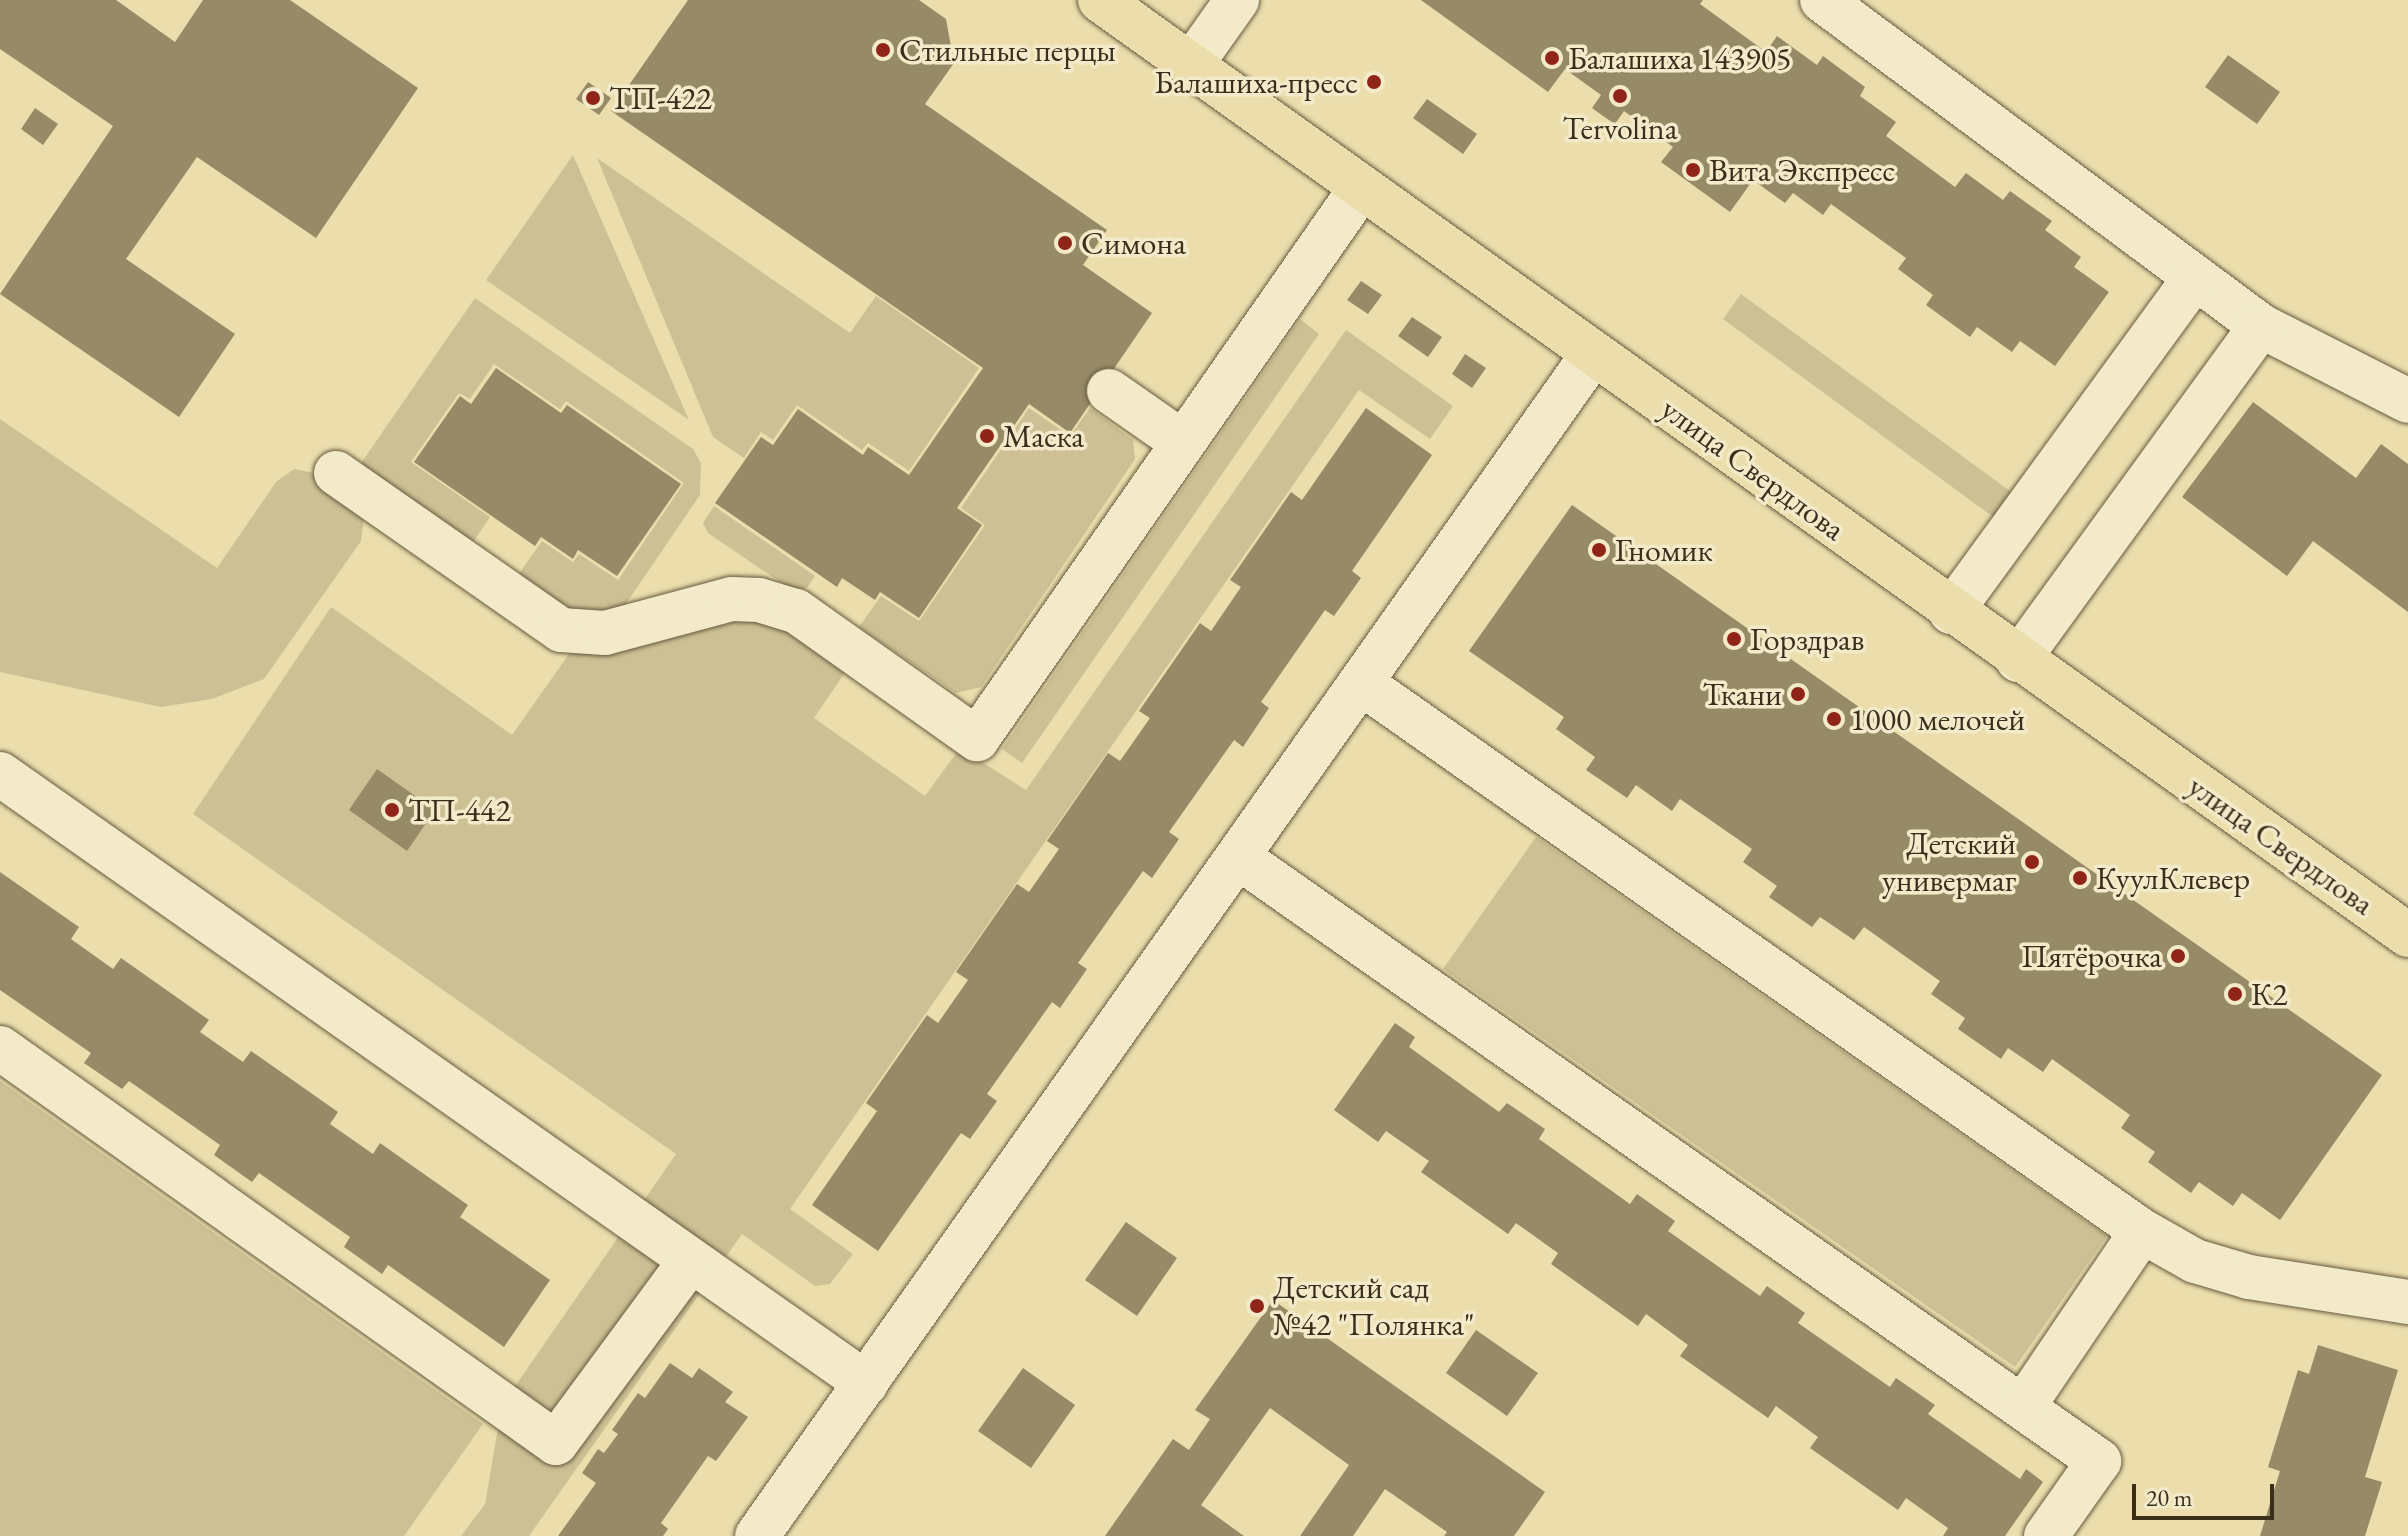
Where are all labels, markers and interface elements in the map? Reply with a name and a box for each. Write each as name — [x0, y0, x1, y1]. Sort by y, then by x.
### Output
place label: Стильные перцы — [899, 31, 1116, 69]
place label: Балашиха 143905 — [1568, 39, 1791, 77]
marker: Стильные перцы — [874, 41, 892, 59]
marker: Балашиха 143905 — [1543, 49, 1561, 67]
place label: Балашиха-пресс — [1154, 63, 1358, 101]
marker: Балашиха-пресс — [1365, 73, 1383, 91]
place label: ТП-422 — [609, 79, 712, 117]
marker: Tervolina — [1611, 87, 1629, 105]
marker: ТП-422 — [584, 89, 602, 107]
place label: Tervolina — [1562, 109, 1678, 147]
place label: Вита Экспресс — [1709, 151, 1895, 189]
marker: Вита Экспресс — [1684, 161, 1702, 179]
place label: Симона — [1081, 224, 1186, 262]
marker: Симона — [1056, 234, 1074, 252]
street label: улица Свердлова — [1654, 389, 1852, 549]
place label: Маска — [1003, 417, 1084, 455]
marker: Маска — [978, 427, 996, 445]
place label: Гномик — [1615, 531, 1713, 569]
marker: Гномик — [1590, 541, 1608, 559]
place label: Горздрав — [1750, 620, 1864, 658]
marker: Горздрав — [1725, 630, 1743, 648]
place label: Ткани — [1703, 675, 1782, 713]
marker: Ткани — [1789, 685, 1807, 703]
place label: 1000 мелочей — [1850, 700, 2025, 738]
marker: 1000 мелочей — [1825, 710, 1843, 728]
street label: улица Свердлова — [2181, 767, 2381, 923]
place label: ТП-442 — [408, 791, 511, 829]
marker: ТП-442 — [383, 801, 401, 819]
place label: Детский универмаг — [1882, 825, 2016, 900]
marker: Детский универмаг — [2023, 853, 2041, 871]
place label: КуулКлевер — [2096, 859, 2250, 897]
marker: КуулКлевер — [2071, 869, 2089, 887]
place label: Пятёрочка — [2021, 937, 2162, 975]
marker: Пятёрочка — [2169, 947, 2187, 965]
place label: К2 — [2251, 975, 2288, 1013]
marker: К2 — [2226, 985, 2244, 1003]
place label: Детский сад №42 "Полянка" — [1273, 1269, 1474, 1344]
marker: Детский сад №42 "Полянка" — [1248, 1297, 1266, 1315]
scale bar — [2136, 1468, 2278, 1518]
text: 20 m — [2146, 1482, 2193, 1513]

